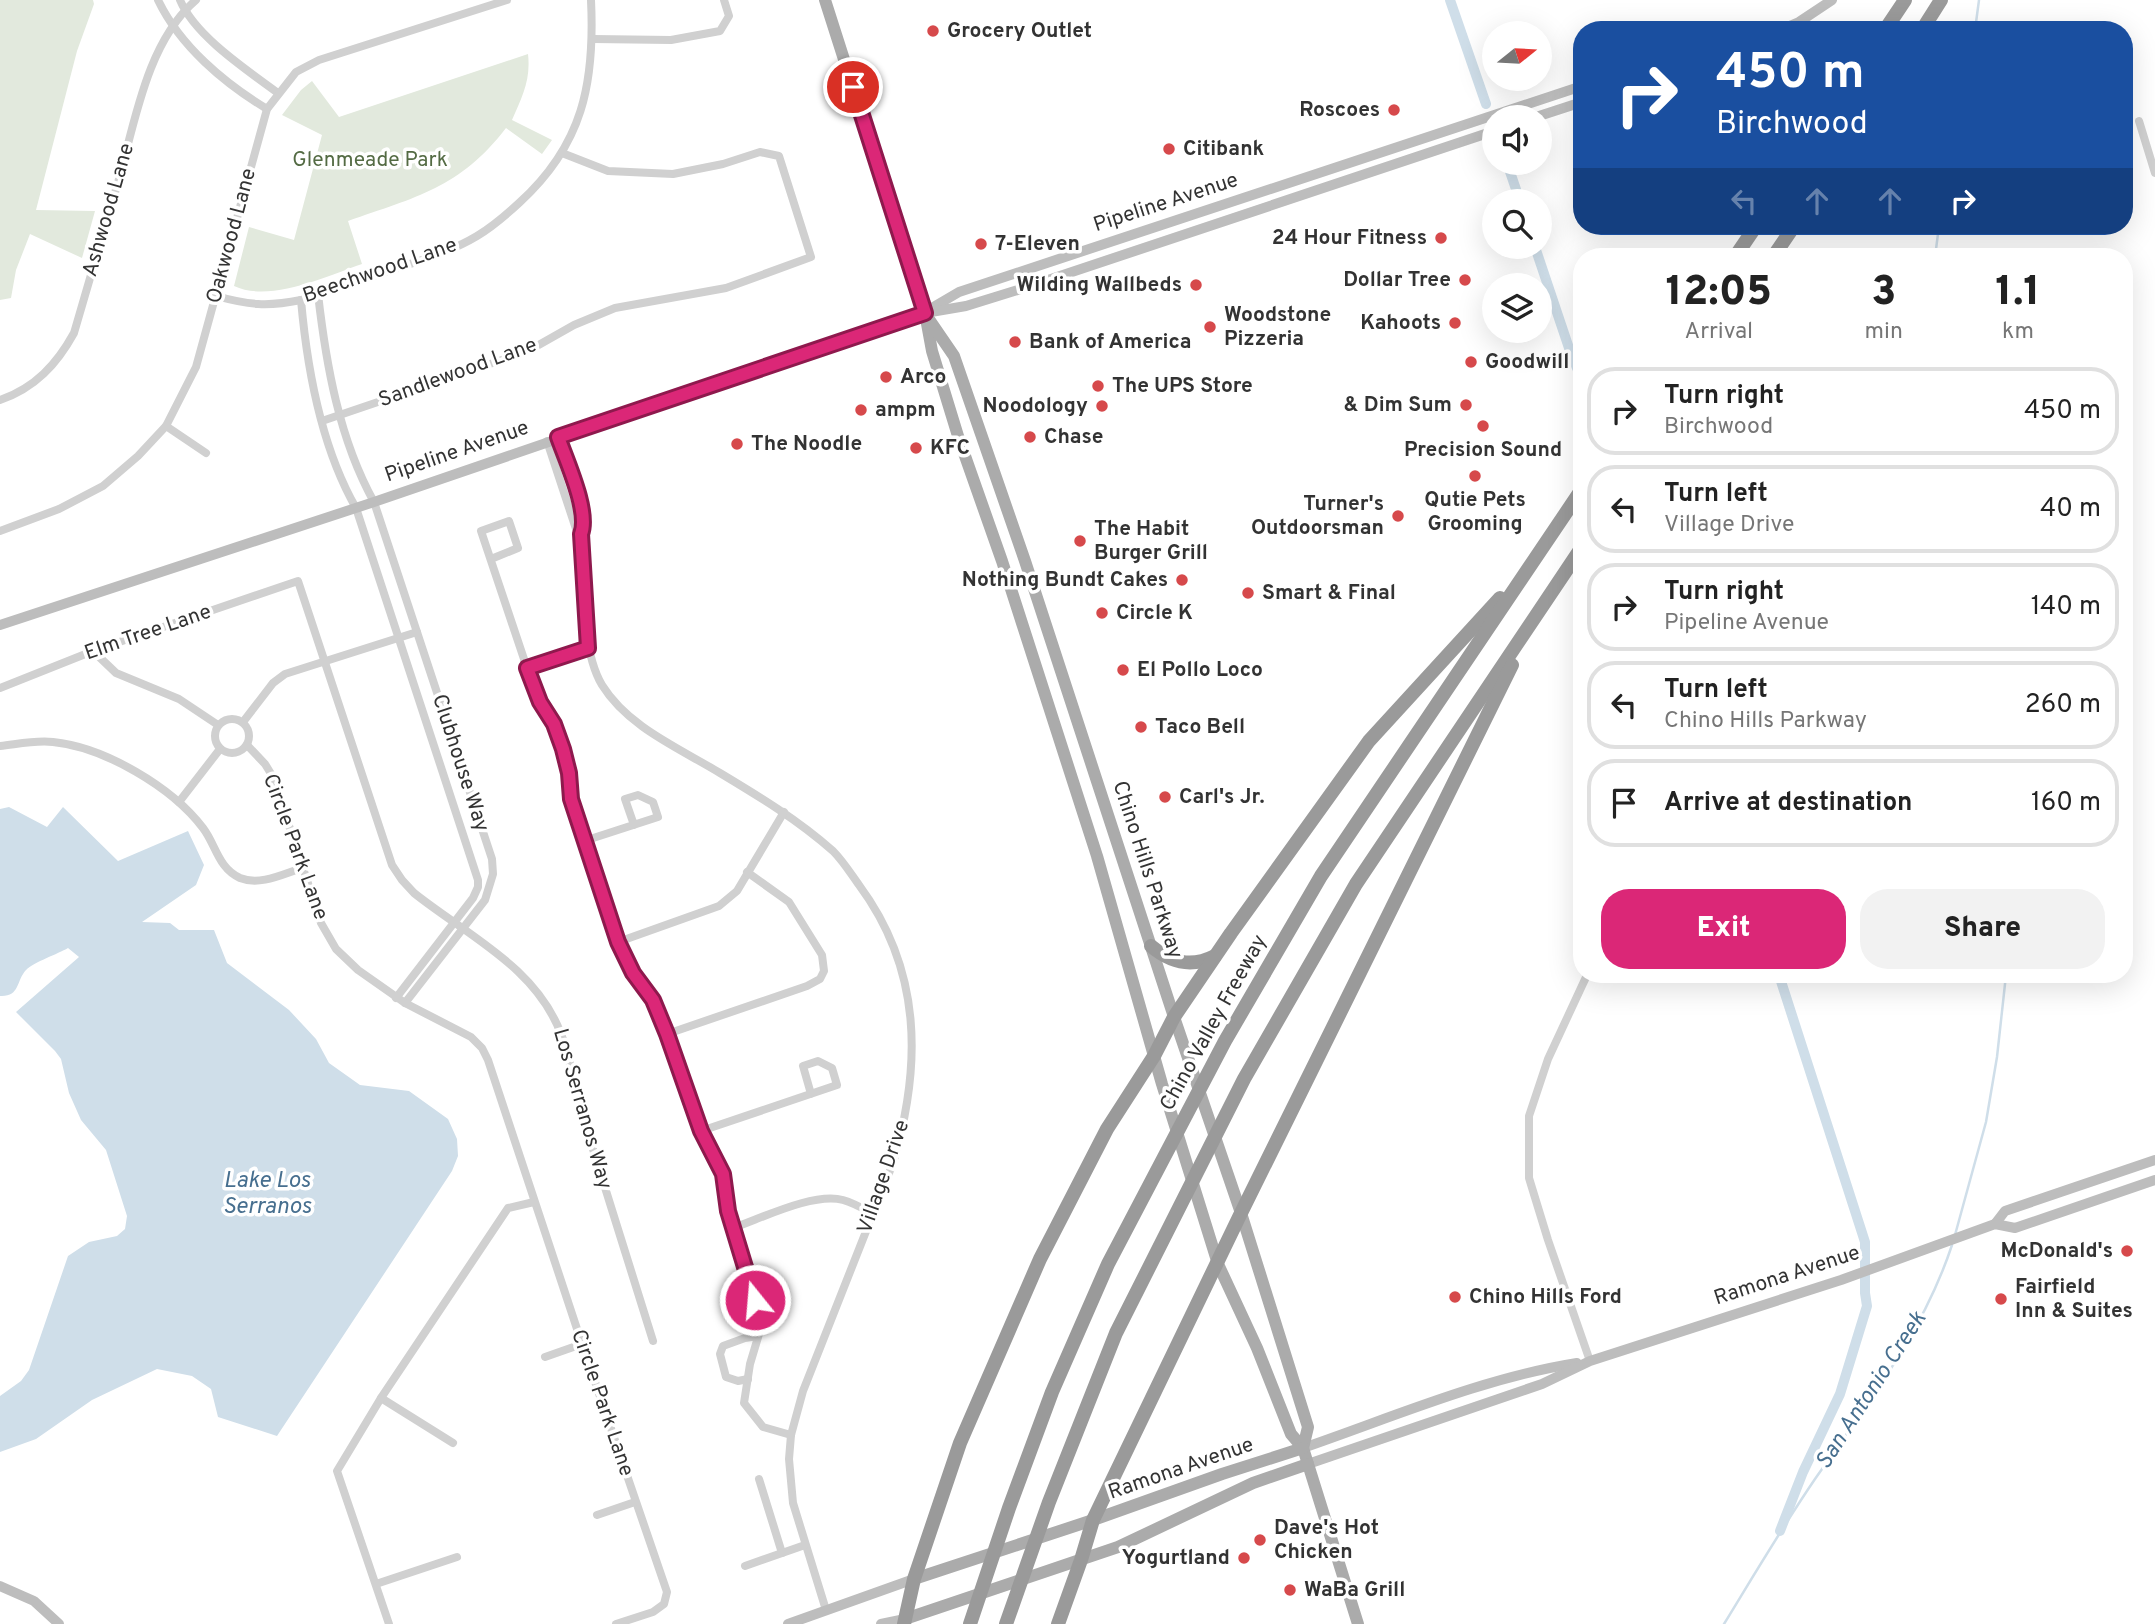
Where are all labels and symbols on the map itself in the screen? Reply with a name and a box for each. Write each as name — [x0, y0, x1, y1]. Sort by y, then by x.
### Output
place label: Grocery Outlet — [947, 18, 1092, 45]
north arrow — [1482, 21, 1552, 91]
marker: Grocery Outlet — [925, 23, 941, 39]
pin — [823, 57, 883, 117]
place label: Roscoes — [1299, 97, 1380, 124]
marker: Roscoes — [1386, 102, 1402, 118]
place label: Citibank — [1183, 136, 1265, 163]
street label: Ashwood Lane — [77, 140, 141, 280]
marker: Citibank — [1161, 141, 1177, 157]
park label: Glenmeade Park — [292, 147, 448, 174]
street label: Oakwood Lane — [201, 165, 263, 307]
street label: Pipeline Avenue — [1090, 167, 1242, 239]
place label: 24 Hour Fitness — [1272, 225, 1427, 252]
marker: 24 Hour Fitness — [1433, 230, 1449, 246]
place label: 7-Eleven — [995, 231, 1080, 258]
street label: Beechwood Lane — [299, 232, 461, 310]
marker: 7-Eleven — [973, 236, 989, 252]
place label: Dollar Tree — [1343, 267, 1451, 294]
place label: Wilding Wallbeds — [1017, 272, 1182, 299]
marker: Dollar Tree — [1457, 272, 1473, 288]
marker: Wilding Wallbeds — [1188, 277, 1204, 293]
place label: Woodstone Pizzeria — [1224, 302, 1331, 353]
place label: Kahoots — [1360, 310, 1441, 337]
marker: Kahoots — [1447, 315, 1463, 331]
marker: Woodstone Pizzeria — [1202, 319, 1218, 335]
place label: Bank of America — [1029, 329, 1191, 356]
street label: Sandlewood Lane — [375, 332, 541, 414]
marker: Bank of America — [1007, 334, 1023, 350]
place label: Goodwill — [1485, 349, 1569, 376]
marker: Goodwill — [1463, 354, 1479, 370]
place label: Arco — [900, 364, 947, 391]
marker: Arco — [878, 369, 894, 385]
place label: The UPS Store — [1112, 373, 1253, 400]
marker: The UPS Store — [1090, 378, 1106, 394]
place label: & Dim Sum — [1344, 392, 1452, 419]
place label: Noodology — [983, 393, 1088, 420]
place label: ampm — [875, 397, 936, 424]
marker: & Dim Sum — [1458, 397, 1474, 413]
marker: Noodology — [1094, 398, 1110, 414]
marker: ampm — [853, 402, 869, 418]
street label: Pipeline Avenue — [381, 415, 533, 489]
marker: Precision Sound — [1475, 418, 1491, 434]
place label: Chase — [1044, 424, 1103, 451]
marker: Chase — [1022, 429, 1038, 445]
place label: The Noodle — [751, 431, 862, 458]
place label: KFC — [930, 435, 970, 462]
marker: The Noodle — [729, 436, 745, 452]
place label: Precision Sound — [1404, 437, 1562, 464]
marker: KFC — [908, 440, 924, 456]
marker: Qutie Pets Grooming — [1467, 468, 1483, 484]
place label: Qutie Pets Grooming — [1424, 487, 1526, 538]
place label: Turner's Outdoorsman — [1251, 491, 1384, 542]
marker: Turner's Outdoorsman — [1390, 508, 1406, 524]
place label: The Habit Burger Grill — [1094, 516, 1208, 567]
marker: The Habit Burger Grill — [1072, 533, 1088, 549]
place label: Nothing Bundt Cakes — [962, 567, 1168, 594]
marker: Nothing Bundt Cakes — [1174, 572, 1190, 588]
place label: Smart & Final — [1262, 580, 1396, 607]
marker: Smart & Final — [1240, 585, 1256, 601]
street label: Elm Tree Lane — [81, 599, 215, 667]
place label: Circle K — [1116, 600, 1193, 627]
marker: Circle K — [1094, 605, 1110, 621]
place label: El Pollo Loco — [1137, 657, 1263, 684]
marker: El Pollo Loco — [1115, 662, 1131, 678]
street label: Clubhouse Way — [425, 691, 495, 835]
place label: Taco Bell — [1155, 714, 1245, 741]
marker: Taco Bell — [1133, 719, 1149, 735]
street label: Circle Park Lane — [256, 770, 334, 924]
street label: Chino Hills Parkway — [1106, 778, 1188, 962]
place label: Carl's Jr. — [1179, 784, 1265, 811]
marker: Carl's Jr. — [1157, 789, 1173, 805]
street label: Chino Valley Freeway — [1154, 930, 1274, 1116]
street label: Los Serranos Way — [546, 1025, 618, 1193]
street label: Village Drive — [852, 1116, 916, 1238]
water label: Lake Los Serranos — [223, 1167, 312, 1222]
place label: McDonald's — [2000, 1238, 2113, 1265]
street label: Ramona Avenue — [1711, 1240, 1863, 1312]
marker: McDonald's — [2119, 1243, 2135, 1259]
position arrow — [718, 1263, 792, 1337]
place label: Fairfield Inn & Suites — [2015, 1274, 2133, 1325]
place label: Chino Hills Ford — [1469, 1284, 1622, 1311]
marker: Chino Hills Ford — [1447, 1289, 1463, 1305]
marker: Fairfield Inn & Suites — [1993, 1291, 2009, 1307]
water label: San Antonio Creek — [1810, 1306, 1934, 1475]
street label: Circle Park Lane — [564, 1326, 640, 1480]
street label: Ramona Avenue — [1105, 1431, 1257, 1507]
place label: Dave's Hot Chicken — [1274, 1515, 1379, 1566]
marker: Dave's Hot Chicken — [1252, 1532, 1268, 1548]
place label: Yogurtland — [1122, 1545, 1230, 1572]
marker: Yogurtland — [1236, 1550, 1252, 1566]
place label: WaBa Grill — [1304, 1577, 1405, 1604]
marker: WaBa Grill — [1282, 1582, 1298, 1598]

